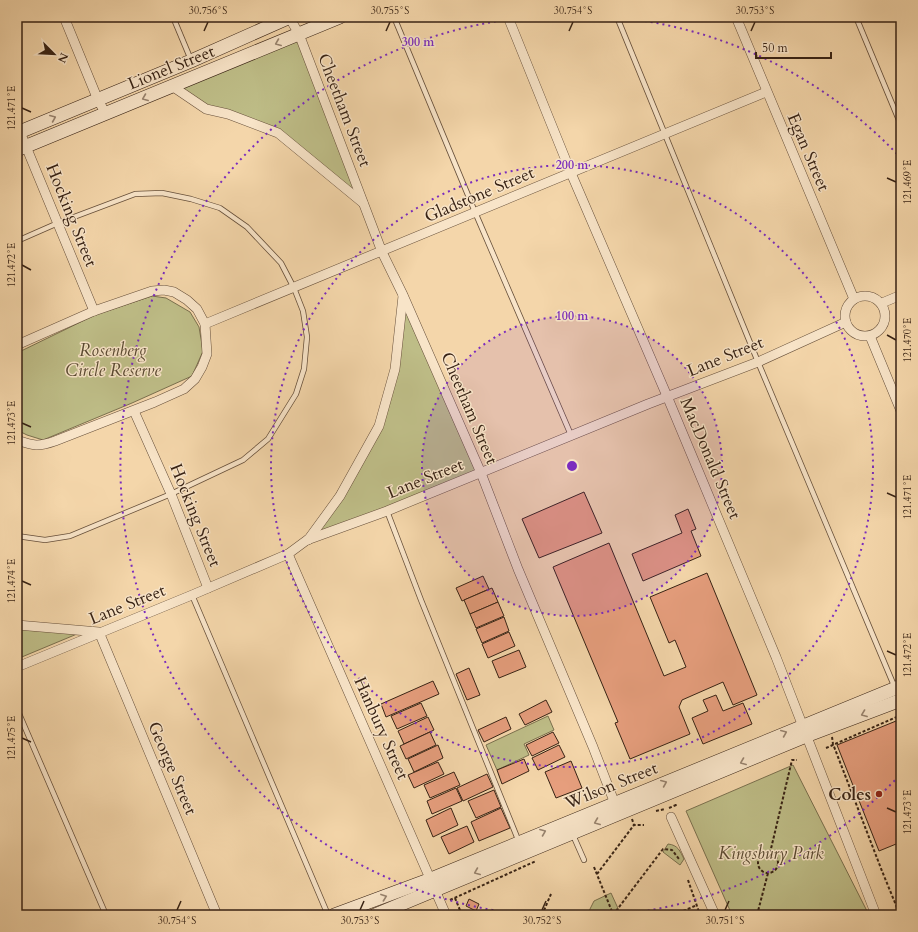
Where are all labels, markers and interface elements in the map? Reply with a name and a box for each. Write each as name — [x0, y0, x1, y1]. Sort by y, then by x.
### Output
text: 30.756°S — [189, 4, 227, 18]
text: 30.755°S — [371, 4, 409, 18]
text: 30.754°S — [554, 4, 592, 18]
text: 30.753°S — [736, 4, 774, 18]
north arrow — [34, 34, 74, 74]
text: 300 m — [402, 34, 435, 50]
scale bar — [756, 34, 831, 60]
one-way arrow — [274, 38, 282, 46]
street label: Lionel Street — [124, 39, 218, 95]
text: 50 m — [762, 40, 789, 56]
text: N — [54, 50, 71, 66]
street label: Cheetham Street — [312, 50, 377, 171]
text: 121.471°E — [5, 86, 19, 130]
one-way arrow — [141, 93, 148, 101]
street label: Egan Street — [782, 110, 835, 195]
one-way arrow — [49, 115, 56, 123]
text: 200 m — [556, 157, 589, 173]
street label: Hocking Street — [40, 160, 103, 271]
text: 121.469°E — [901, 160, 915, 204]
street label: Gladstone Street — [421, 161, 538, 228]
text: 121.472°E — [5, 243, 19, 287]
text: 100 m — [556, 308, 589, 324]
text: 121.470°E — [901, 318, 915, 362]
street label: Lane Street — [684, 330, 767, 382]
park label: Rosenberg Circle Reserve — [65, 339, 161, 382]
street label: Cheetham Street — [436, 349, 504, 468]
street label: MacDonald Street — [675, 394, 747, 523]
text: 121.473°E — [5, 401, 19, 445]
street label: Lane Street — [384, 452, 467, 504]
centre of rings — [565, 459, 579, 473]
street label: Hocking Street — [164, 460, 227, 571]
text: 121.471°E — [901, 475, 915, 519]
text: 121.474°E — [5, 559, 19, 603]
street label: Lane Street — [86, 578, 169, 630]
text: 121.472°E — [901, 633, 915, 677]
street label: Hanbury Street — [349, 673, 415, 784]
one-way arrow — [861, 709, 868, 718]
text: 121.475°E — [5, 716, 19, 760]
street label: George Street — [143, 718, 203, 819]
one-way arrow — [780, 730, 787, 738]
street label: Wilson Street — [561, 756, 661, 815]
one-way arrow — [740, 757, 748, 765]
one-way arrow — [660, 780, 667, 788]
place label: Coles — [828, 783, 871, 806]
marker: Coles — [874, 789, 884, 799]
text: 121.473°E — [901, 790, 915, 834]
one-way arrow — [594, 818, 601, 826]
one-way arrow — [540, 829, 547, 837]
park label: Kingsbury Park — [718, 842, 824, 865]
one-way arrow — [474, 867, 482, 875]
one-way arrow — [380, 893, 387, 901]
text: 30.754°S — [158, 914, 196, 928]
text: 30.753°S — [341, 914, 379, 928]
text: 30.752°S — [523, 914, 561, 928]
text: 30.751°S — [706, 914, 744, 928]

